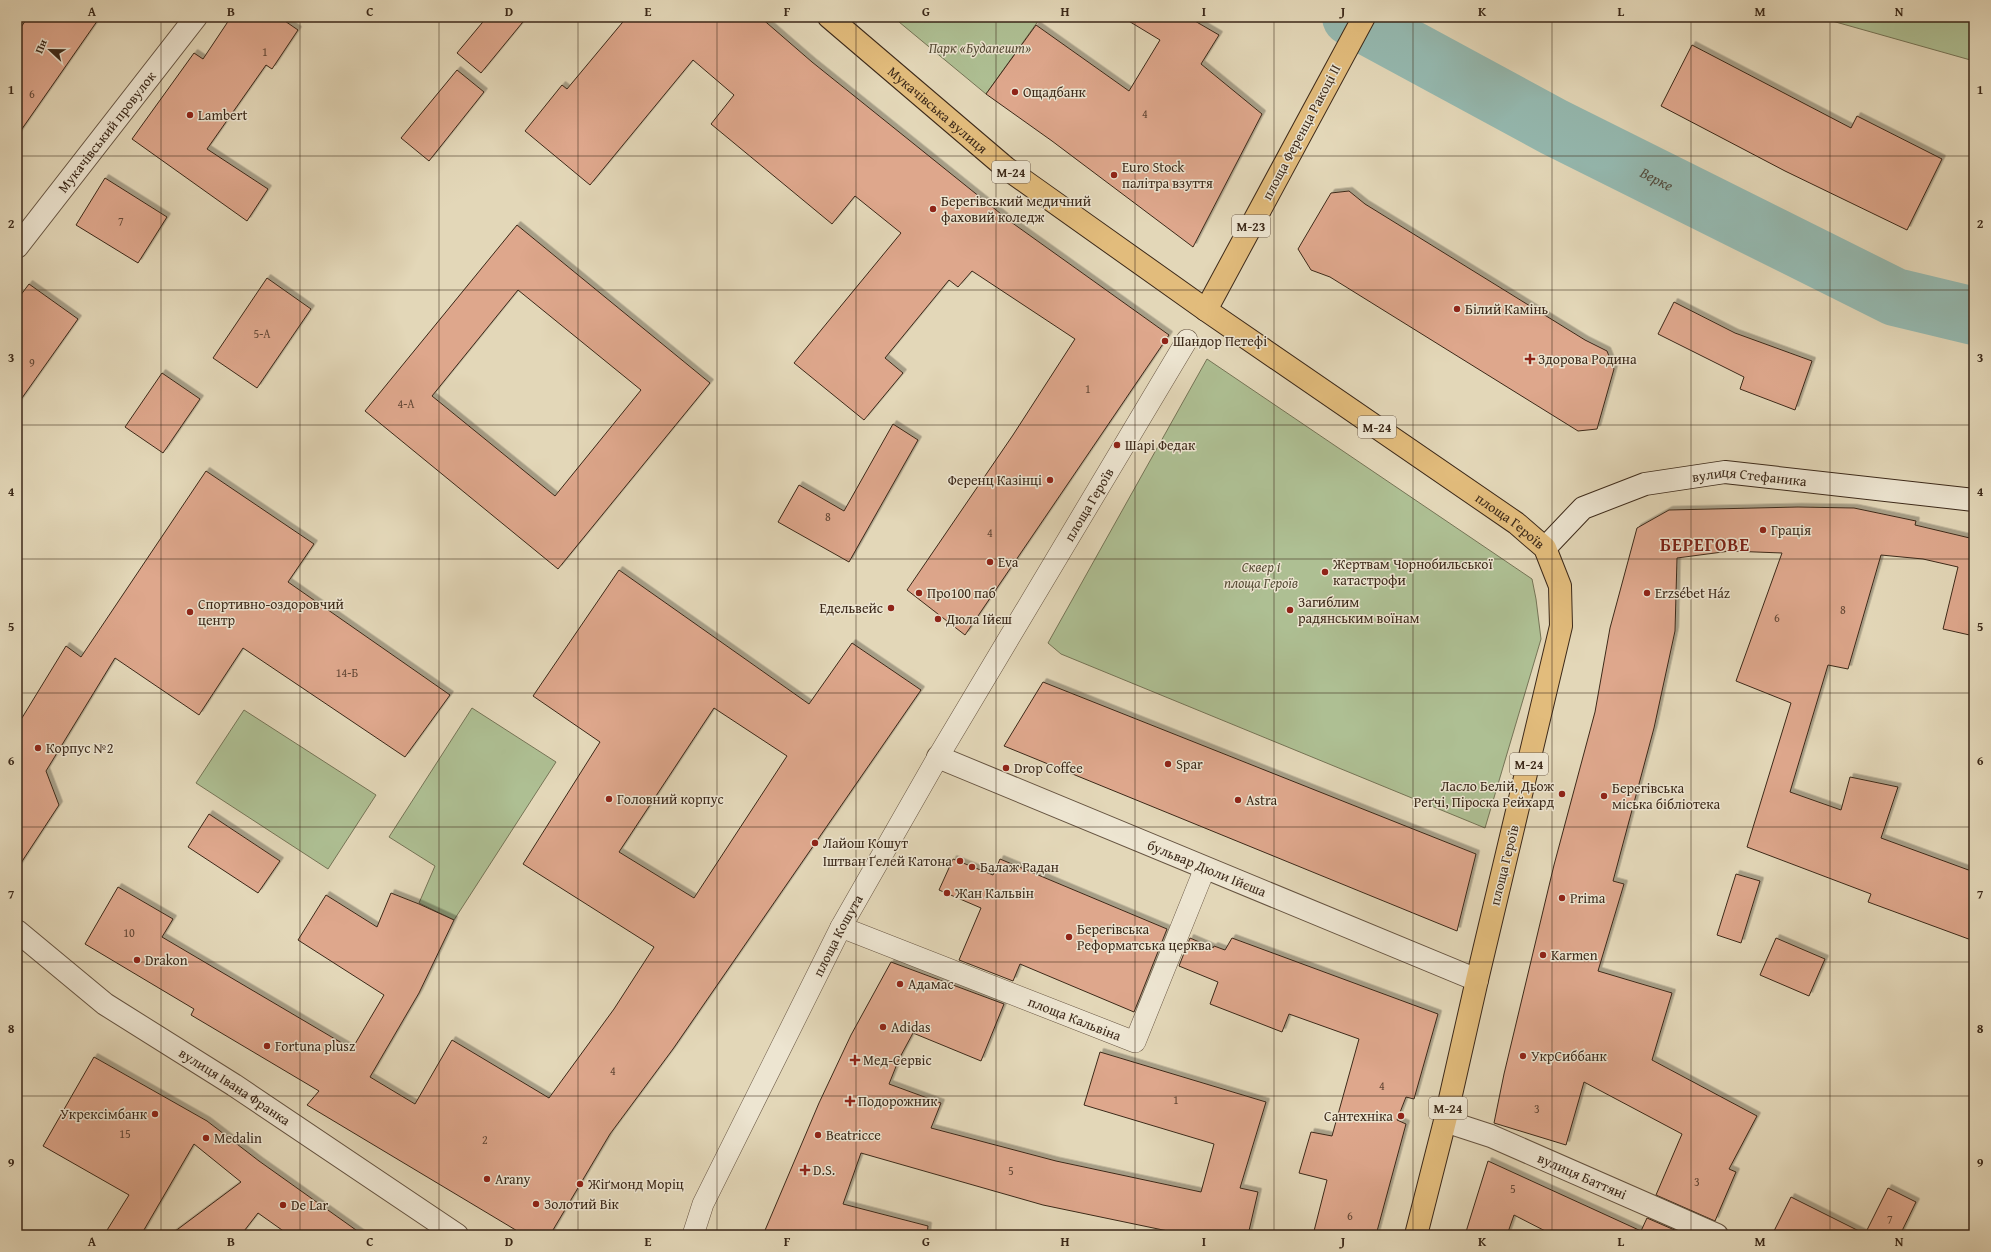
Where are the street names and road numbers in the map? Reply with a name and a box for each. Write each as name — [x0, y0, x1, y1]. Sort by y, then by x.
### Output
street label: площа Ференца Ракоці Ⅱ — [1257, 60, 1345, 203]
street label: Мукачівська вулиця — [884, 61, 992, 158]
street label: Мукачівський провулок — [53, 66, 161, 197]
road number: М-24 — [992, 161, 1030, 183]
road number: М-23 — [1232, 215, 1270, 237]
road number: М-24 — [1358, 416, 1396, 438]
street label: вулиця Стефаника — [1691, 462, 1808, 491]
street label: площа Героїв — [1059, 464, 1119, 545]
street label: площа Героїв — [1471, 488, 1549, 554]
road number: М-24 — [1510, 753, 1548, 775]
street label: площа Героїв — [1484, 822, 1524, 907]
street label: бульвар Дюли Ійєша — [1144, 835, 1270, 902]
street label: площа Кошута — [808, 890, 868, 980]
street label: площа Кальвіна — [1025, 991, 1125, 1046]
street label: вулиця Івана Франка — [175, 1043, 295, 1130]
road number: М-24 — [1429, 1097, 1467, 1119]
street label: вулиця Баттяні — [1535, 1148, 1630, 1204]

